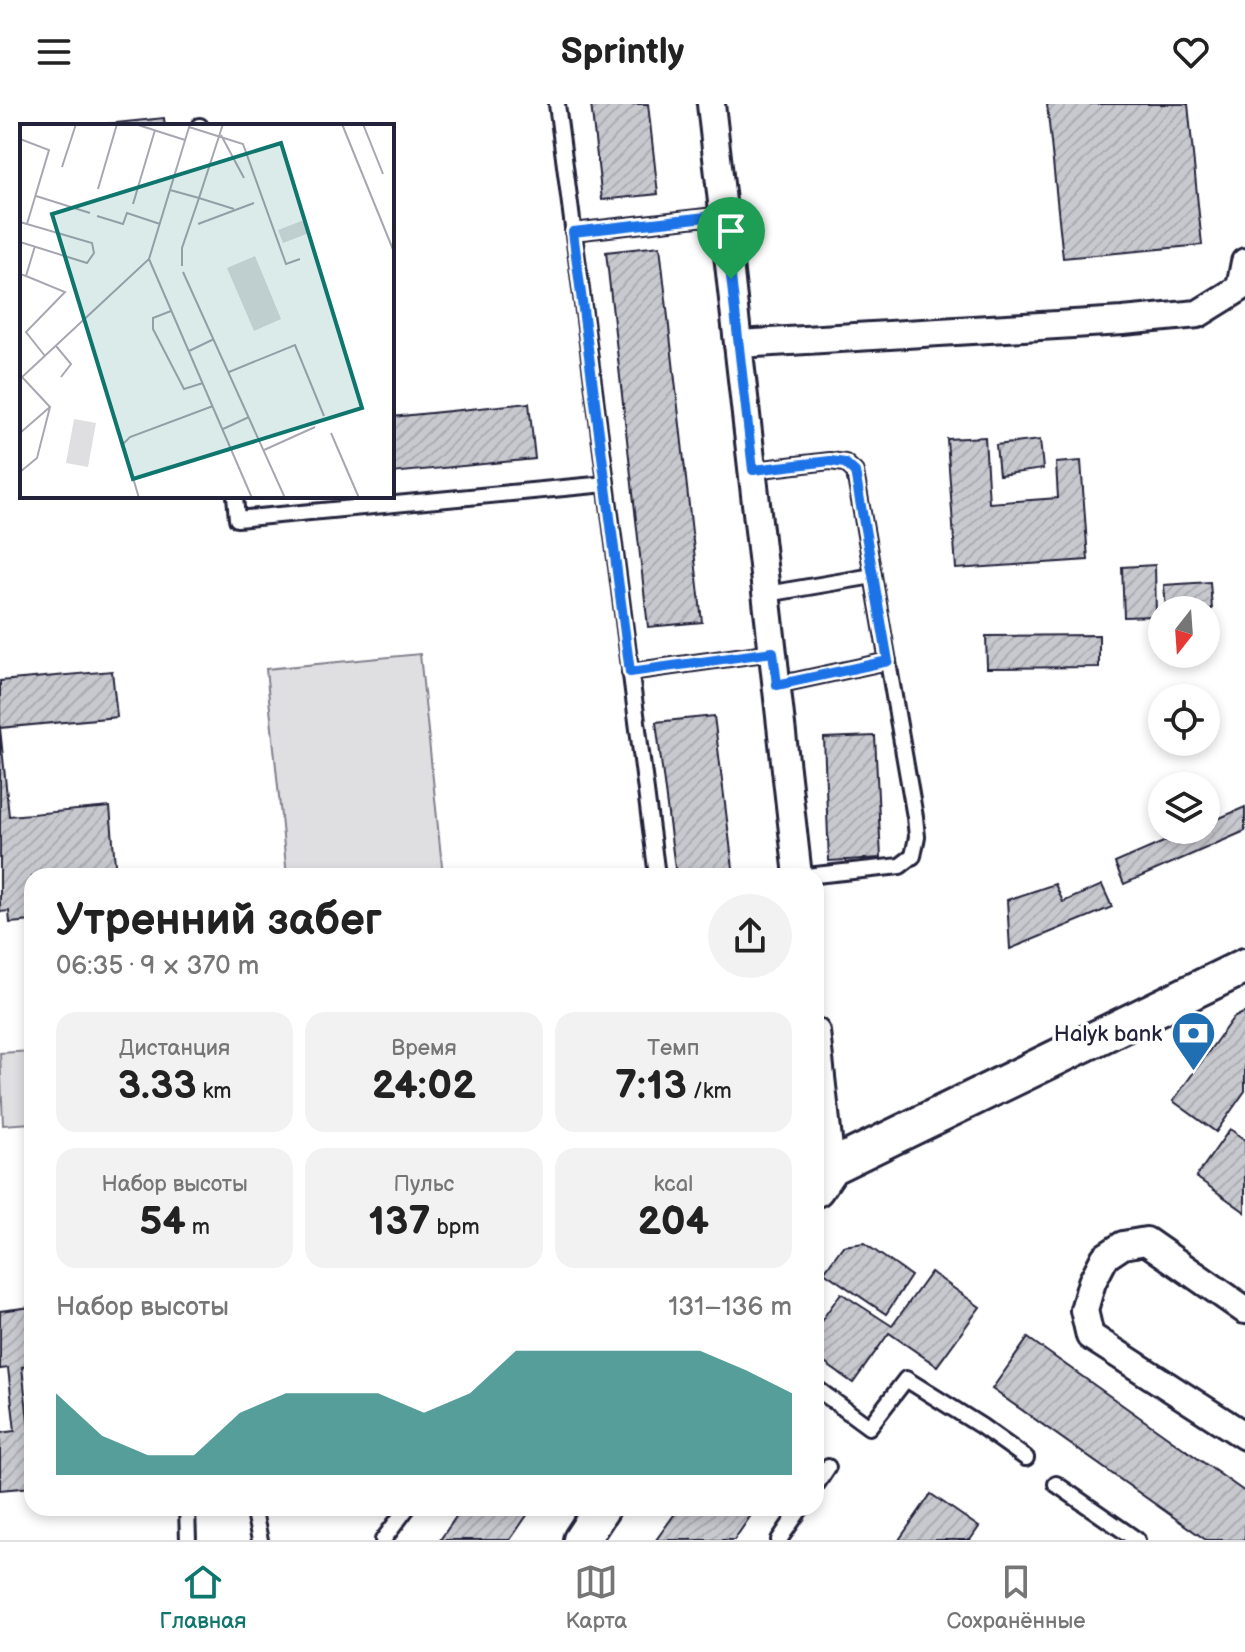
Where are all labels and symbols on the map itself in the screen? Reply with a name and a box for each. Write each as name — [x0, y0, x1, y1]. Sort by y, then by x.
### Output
inset map — [20, 124, 394, 498]
pin — [697, 197, 765, 279]
north arrow — [1148, 596, 1220, 668]
bank icon: Halyk bank — [1169, 1010, 1217, 1073]
place label: Halyk bank — [1054, 1021, 1162, 1048]

